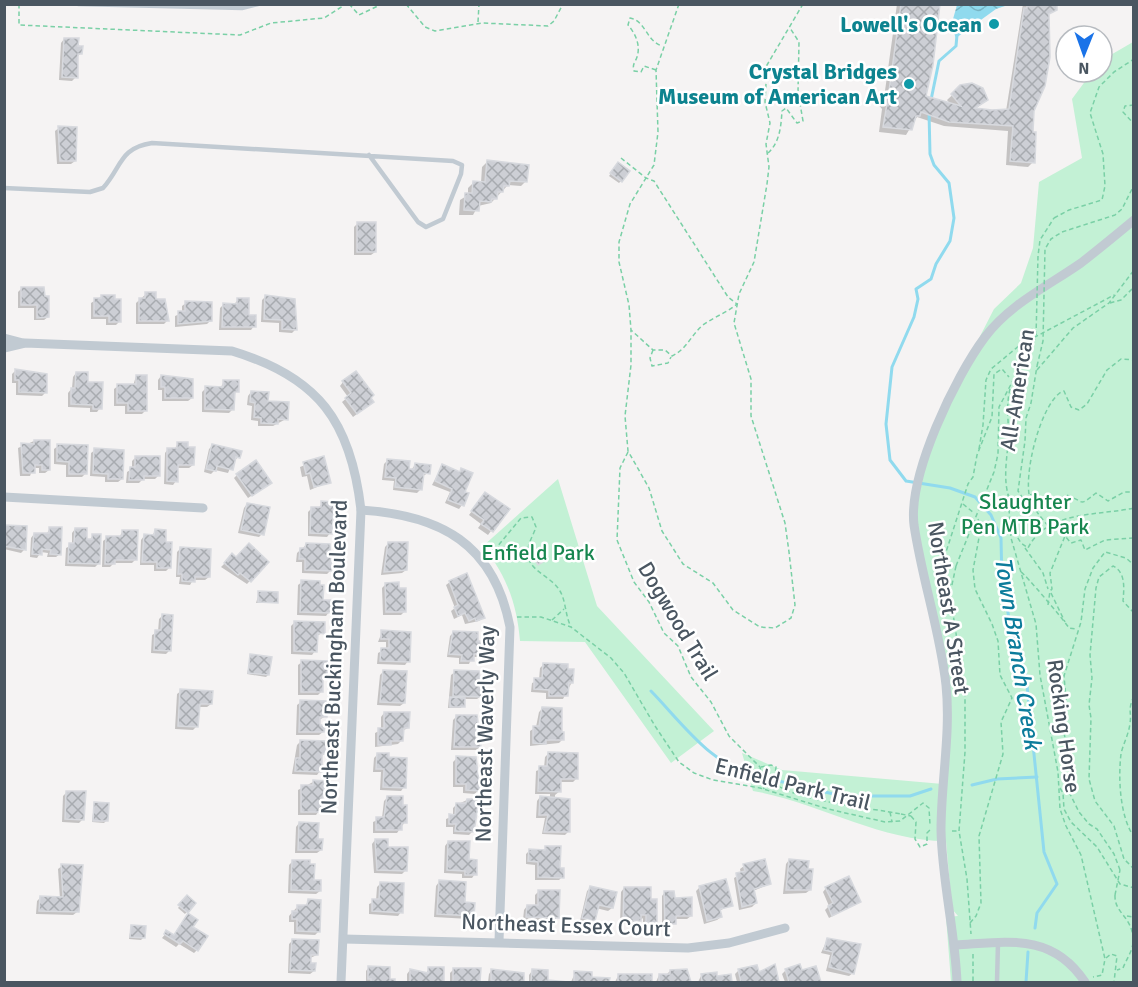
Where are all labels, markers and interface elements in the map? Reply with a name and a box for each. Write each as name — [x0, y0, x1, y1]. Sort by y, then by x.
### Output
place label: Lowell's Ocean — [840, 11, 982, 38]
marker: Lowell's Ocean — [987, 17, 1001, 31]
north arrow — [1054, 24, 1114, 84]
place label: Crystal Bridges Museum of American Art — [658, 58, 897, 110]
text: N — [1078, 58, 1089, 78]
marker: Crystal Bridges Museum of American Art — [902, 77, 916, 91]
street label: All-American — [994, 327, 1040, 453]
park label: Slaughter Pen MTB Park — [961, 488, 1089, 540]
street label: Northeast Buckingham Boulevard — [315, 499, 353, 815]
street label: Northeast A Street — [922, 520, 976, 697]
park label: Enfield Park — [481, 539, 595, 566]
water label: Town Branch Creek — [988, 555, 1048, 753]
street label: Dogwood Trail — [632, 557, 724, 685]
street label: Northeast Waverly Way — [470, 625, 500, 843]
street label: Rocking Horse — [1041, 657, 1087, 795]
street label: Enfield Park Trail — [712, 752, 874, 816]
street label: Northeast Essex Court — [461, 908, 671, 942]

